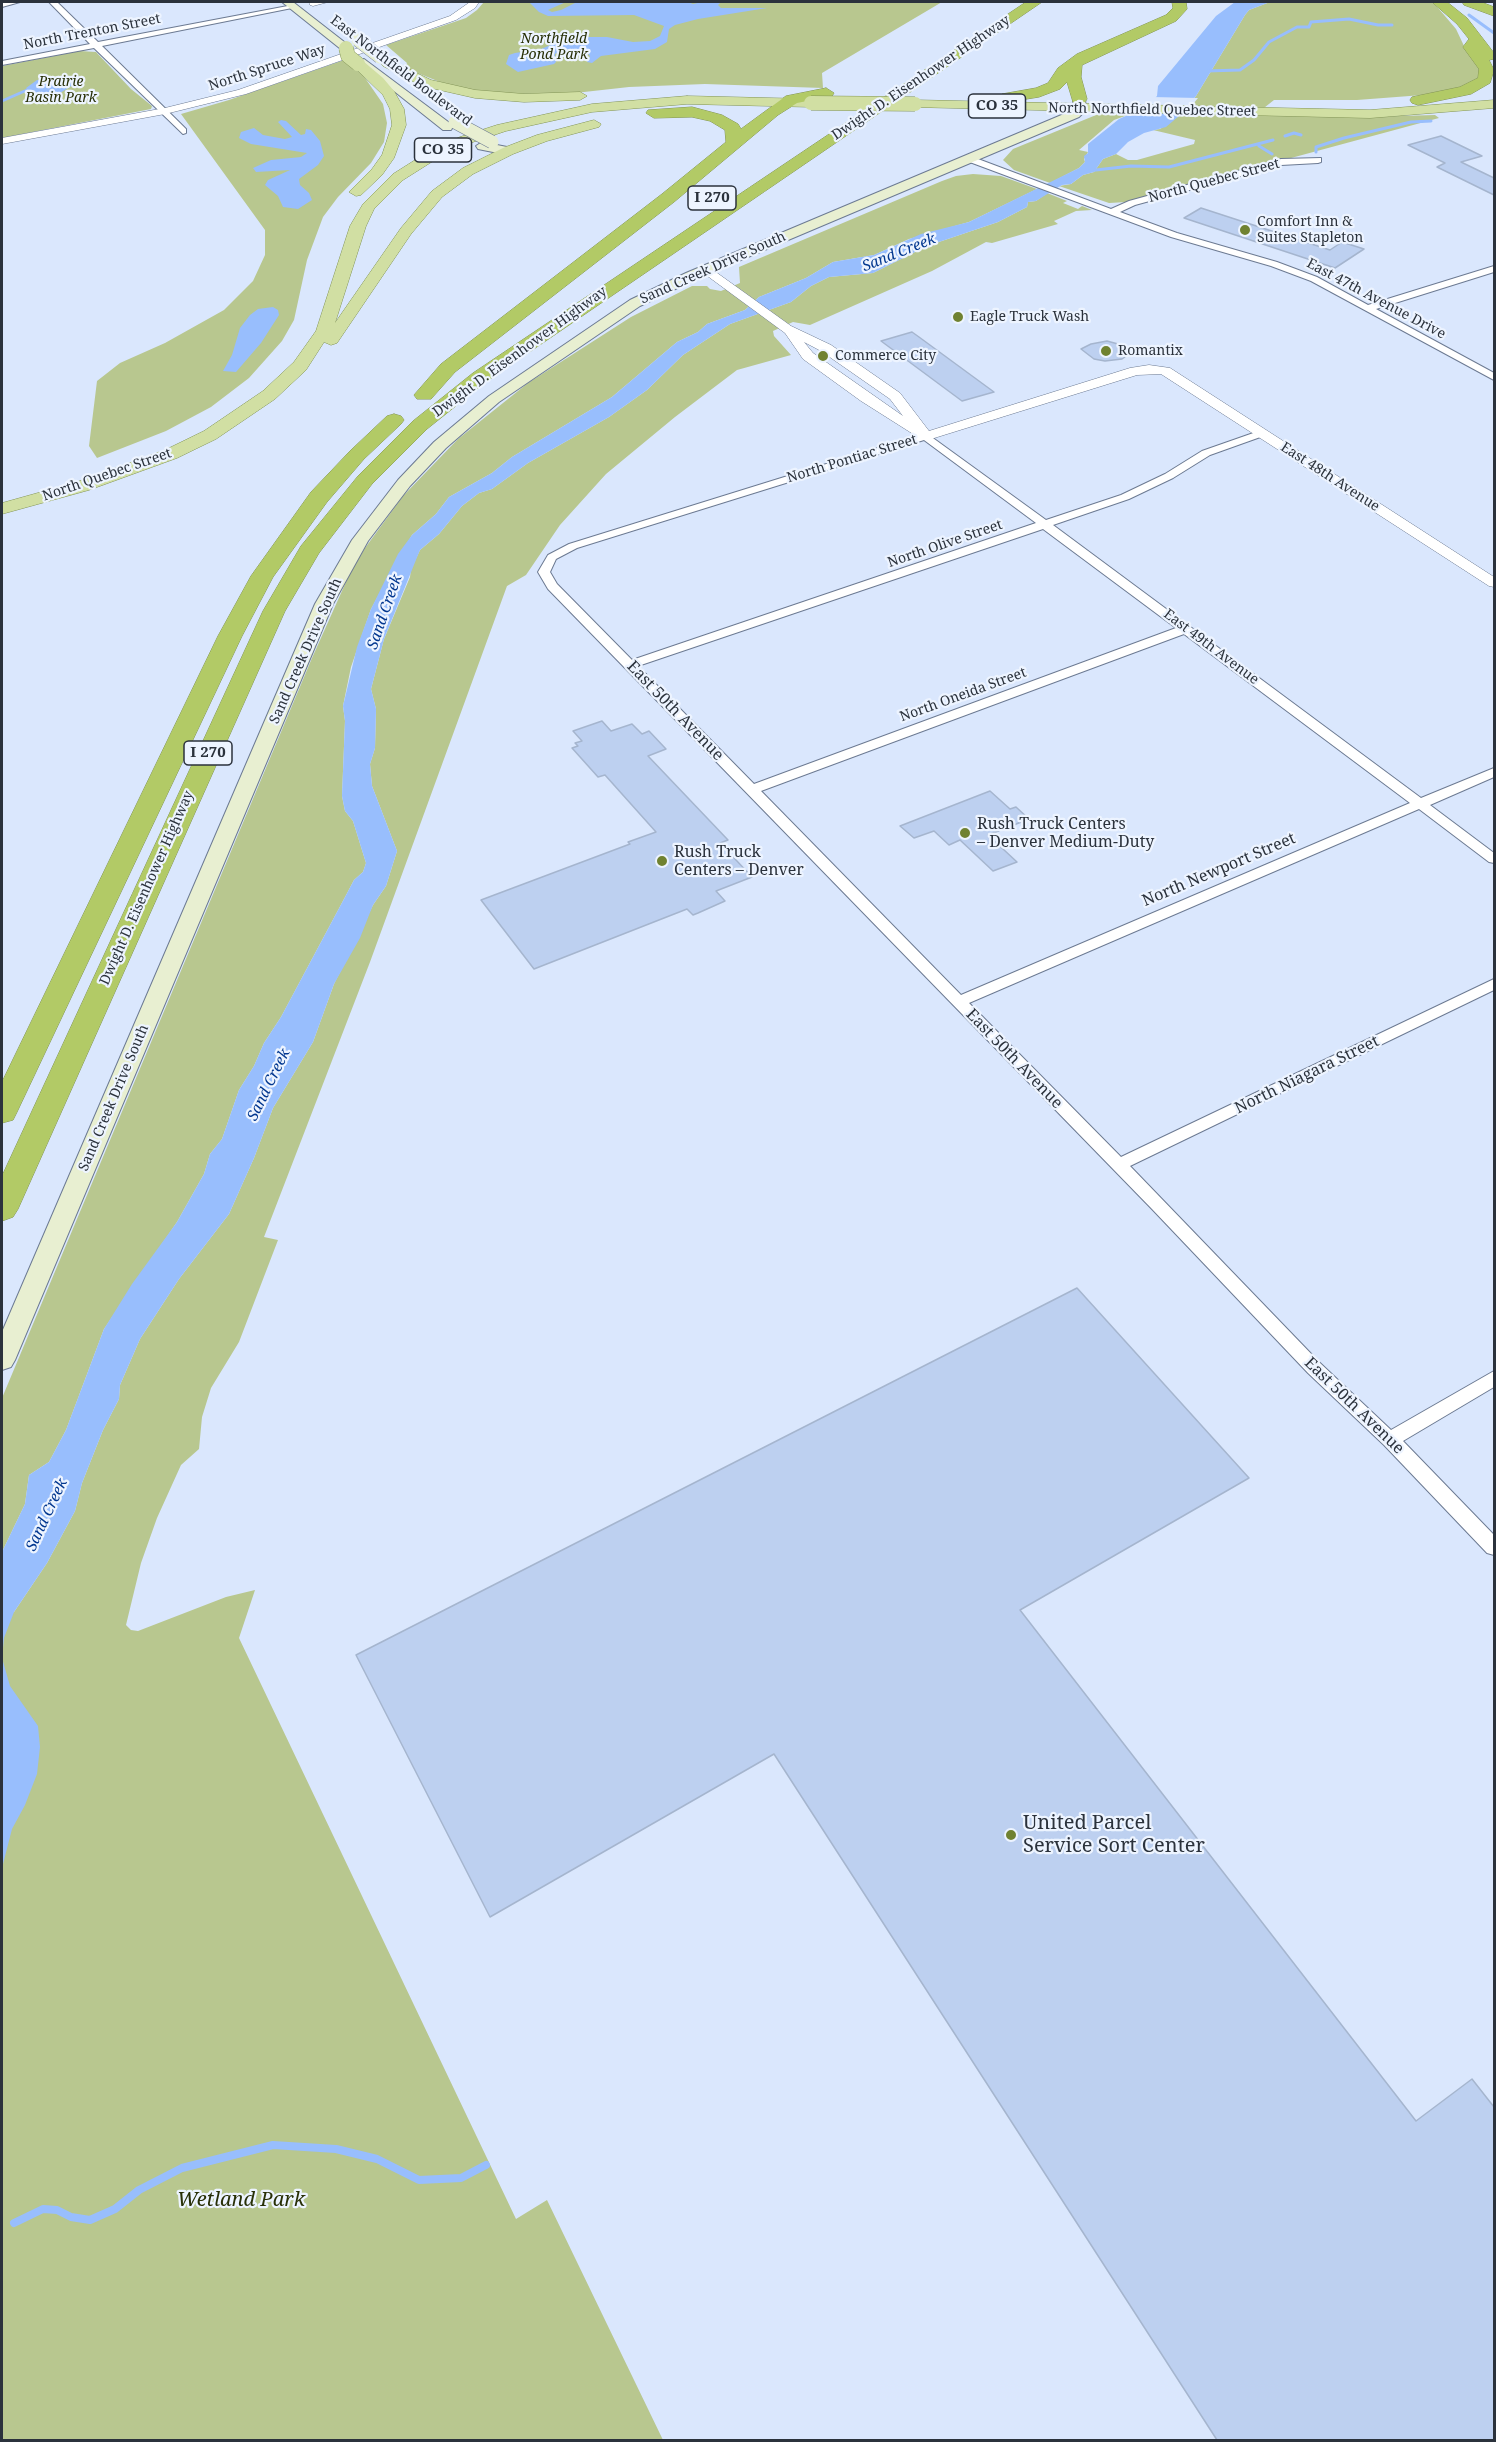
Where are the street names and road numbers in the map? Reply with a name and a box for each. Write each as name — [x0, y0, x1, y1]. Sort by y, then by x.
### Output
street label: North Trenton Street — [22, 10, 162, 54]
street label: East Northfield Boulevard — [327, 12, 475, 130]
street label: Dwight D. Eisenhower Highway — [829, 12, 1013, 144]
street label: North Spruce Way — [207, 41, 327, 95]
road number: CO 35 — [968, 94, 1026, 118]
street label: North Northfield Quebec Street — [1048, 100, 1256, 120]
road number: CO 35 — [414, 138, 472, 162]
street label: North Quebec Street — [1147, 155, 1281, 207]
road number: I 270 — [688, 186, 736, 210]
street label: Sand Creek Drive South — [638, 228, 788, 308]
street label: East 47th Avenue Drive — [1304, 255, 1448, 343]
street label: Dwight D. Eisenhower Highway — [430, 283, 610, 421]
street label: North Pontiac Street — [785, 431, 919, 487]
street label: East 48th Avenue — [1277, 439, 1383, 515]
street label: North Quebec Street — [40, 445, 174, 505]
street label: North Olive Street — [885, 516, 1005, 572]
street label: Sand Creek Drive South — [266, 576, 346, 726]
street label: East 49th Avenue — [1160, 606, 1262, 688]
street label: East 50th Avenue — [623, 657, 727, 765]
street label: North Oneida Street — [897, 664, 1029, 726]
road number: I 270 — [184, 741, 232, 765]
street label: Dwight D. Eisenhower Highway — [96, 788, 198, 988]
street label: North Newport Street — [1140, 829, 1298, 911]
street label: East 50th Avenue — [962, 1005, 1066, 1113]
street label: Sand Creek Drive South — [75, 1022, 153, 1174]
street label: North Niagara Street — [1232, 1032, 1382, 1118]
street label: East 50th Avenue — [1300, 1354, 1408, 1458]

